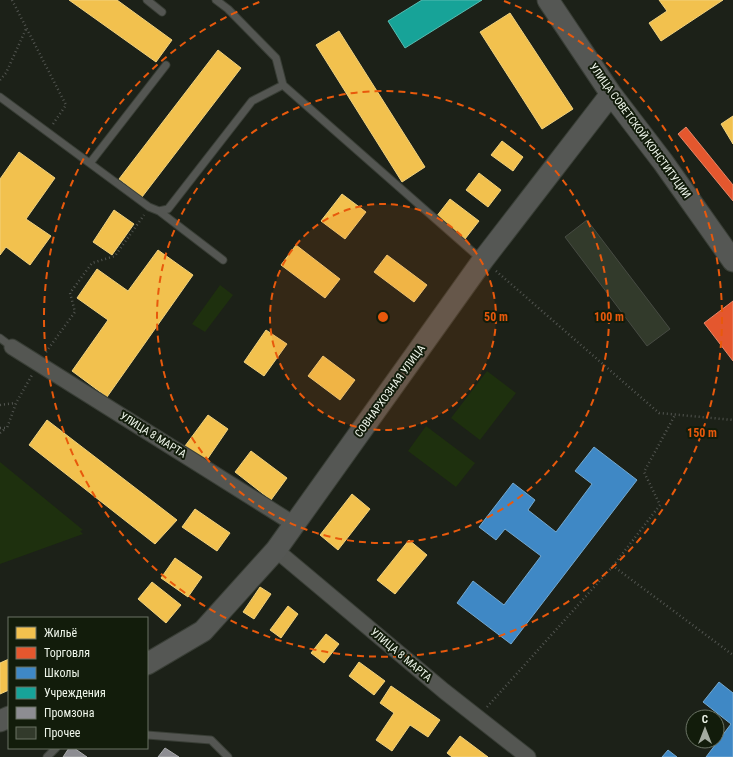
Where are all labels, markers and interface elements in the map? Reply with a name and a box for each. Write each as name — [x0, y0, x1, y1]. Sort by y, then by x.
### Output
street label: УЛИЦА СОВЕТСКОЙ КОНСТИТУЦИИ — [587, 61, 693, 201]
centre of rings — [376, 310, 390, 324]
text: 50 m — [484, 310, 508, 324]
text: 100 m — [594, 310, 624, 324]
street label: СОВНАРХОЗНАЯ УЛИЦА — [352, 342, 428, 440]
street label: УЛИЦА 8 МАРТА — [117, 409, 189, 461]
text: 150 m — [687, 426, 717, 440]
legend — [8, 617, 148, 749]
text: Жильё — [44, 626, 77, 640]
street label: УЛИЦА 8 МАРТА — [368, 626, 435, 685]
text: Торговля — [44, 646, 90, 660]
text: Школы — [44, 666, 80, 680]
text: Учреждения — [44, 686, 106, 700]
text: Промзона — [44, 706, 95, 720]
north arrow — [685, 709, 725, 749]
text: С — [702, 713, 708, 726]
text: Прочее — [44, 726, 81, 740]

